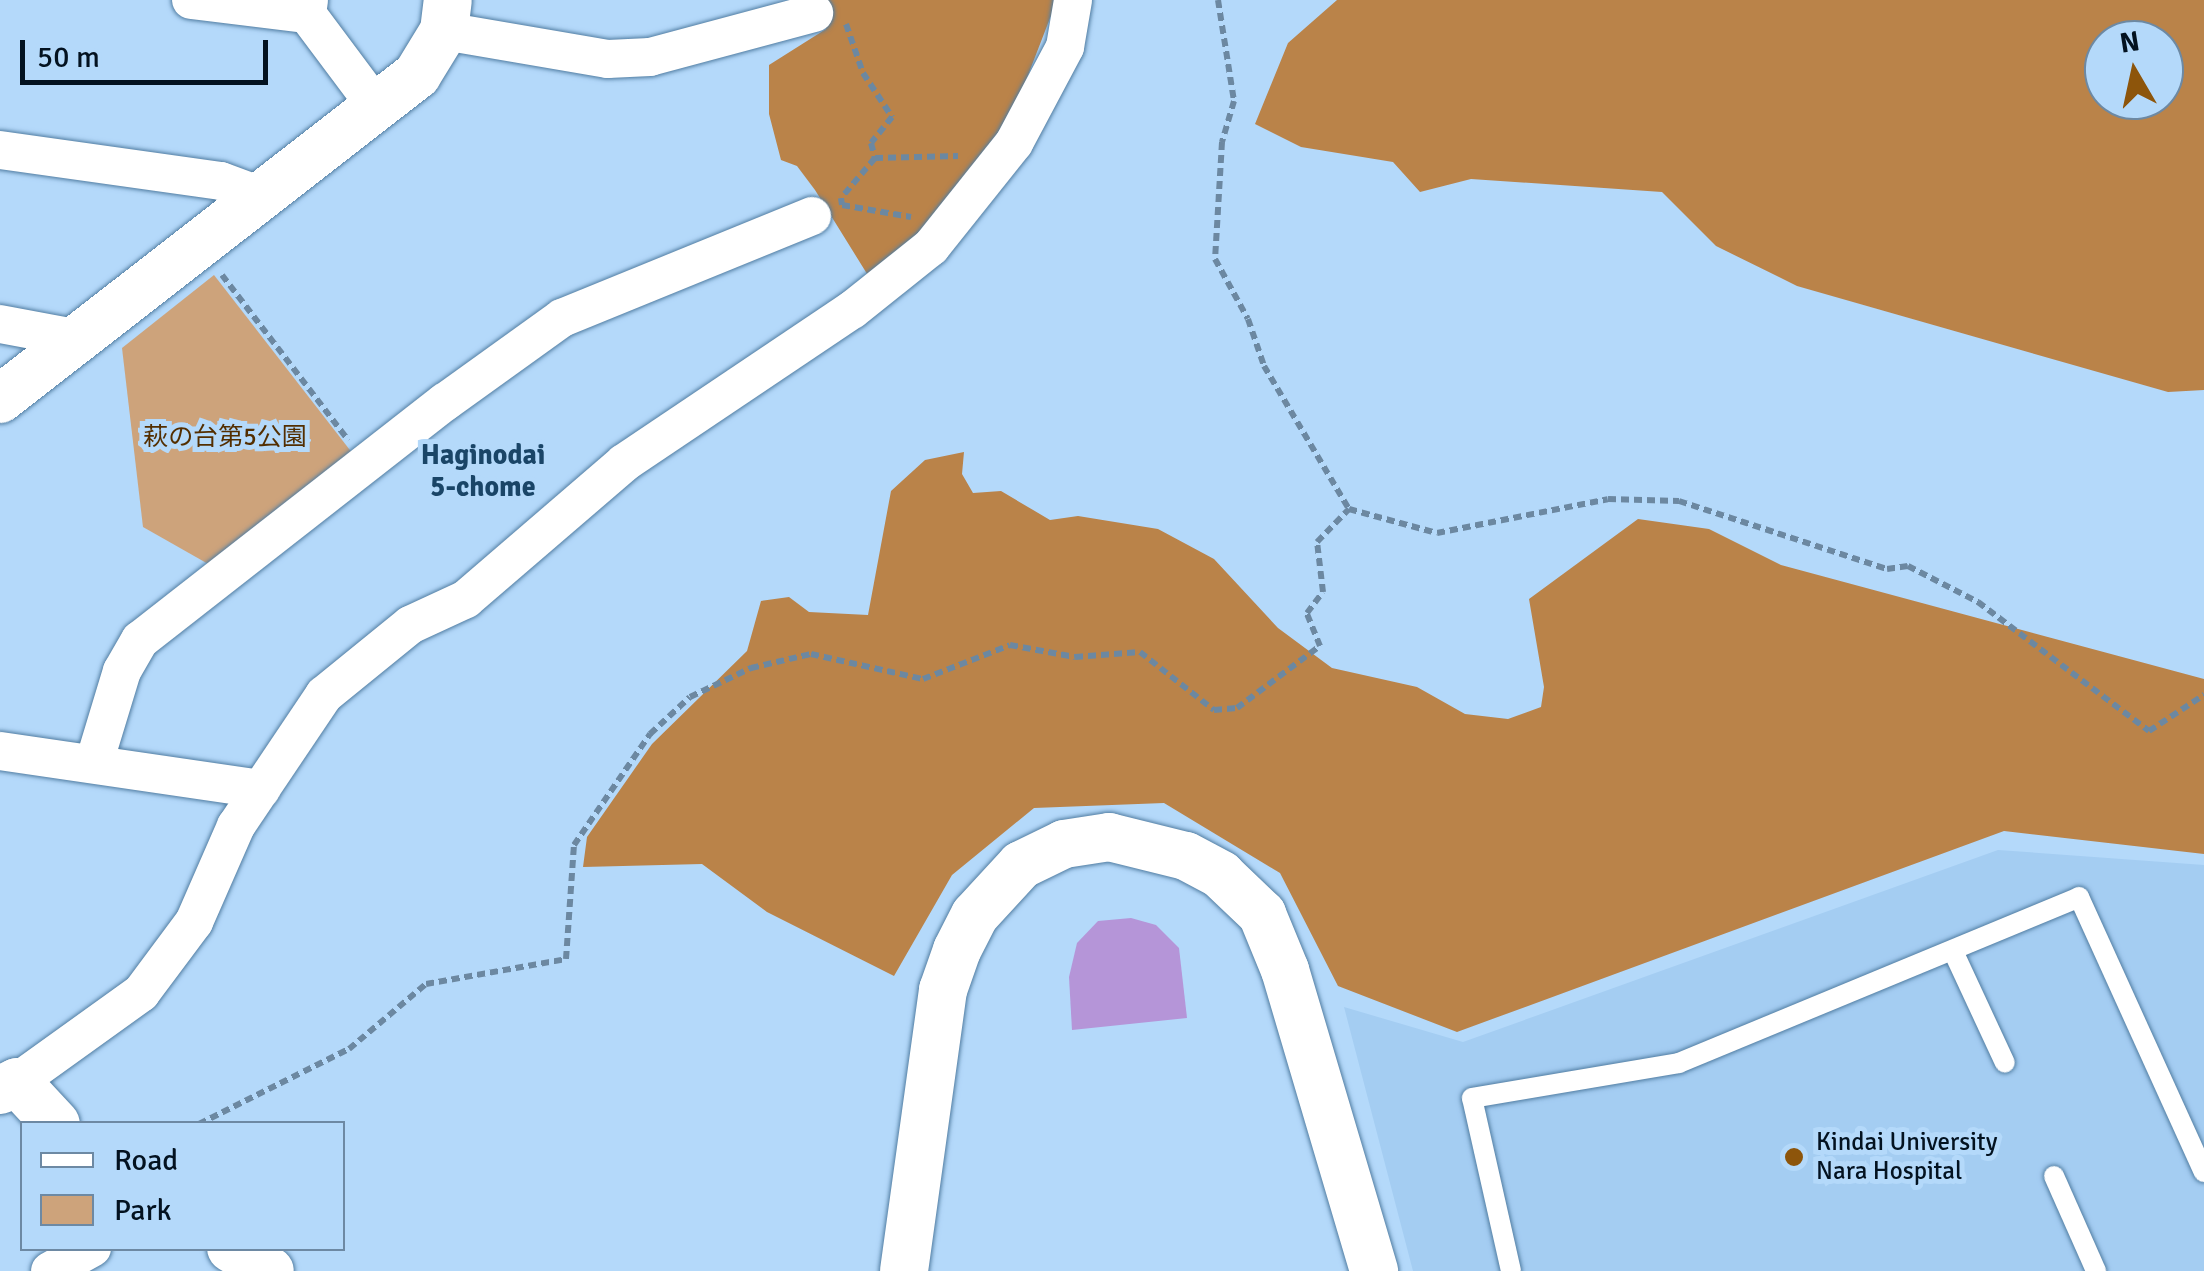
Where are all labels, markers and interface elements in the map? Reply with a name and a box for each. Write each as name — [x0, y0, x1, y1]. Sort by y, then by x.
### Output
scale bar — [25, 20, 272, 82]
north arrow — [2084, 20, 2184, 120]
text: N — [2117, 24, 2142, 61]
text: 50 m — [37, 39, 100, 76]
park label: 萩の台第5公園 — [143, 422, 307, 452]
district label: Haginodai 5-chome — [421, 438, 545, 504]
legend — [20, 1121, 345, 1251]
place label: Kindai University Nara Hospital — [1816, 1128, 1997, 1187]
text: Road — [114, 1142, 178, 1179]
marker: Kindai University Nara Hospital — [1781, 1144, 1807, 1170]
text: Park — [114, 1192, 172, 1229]

